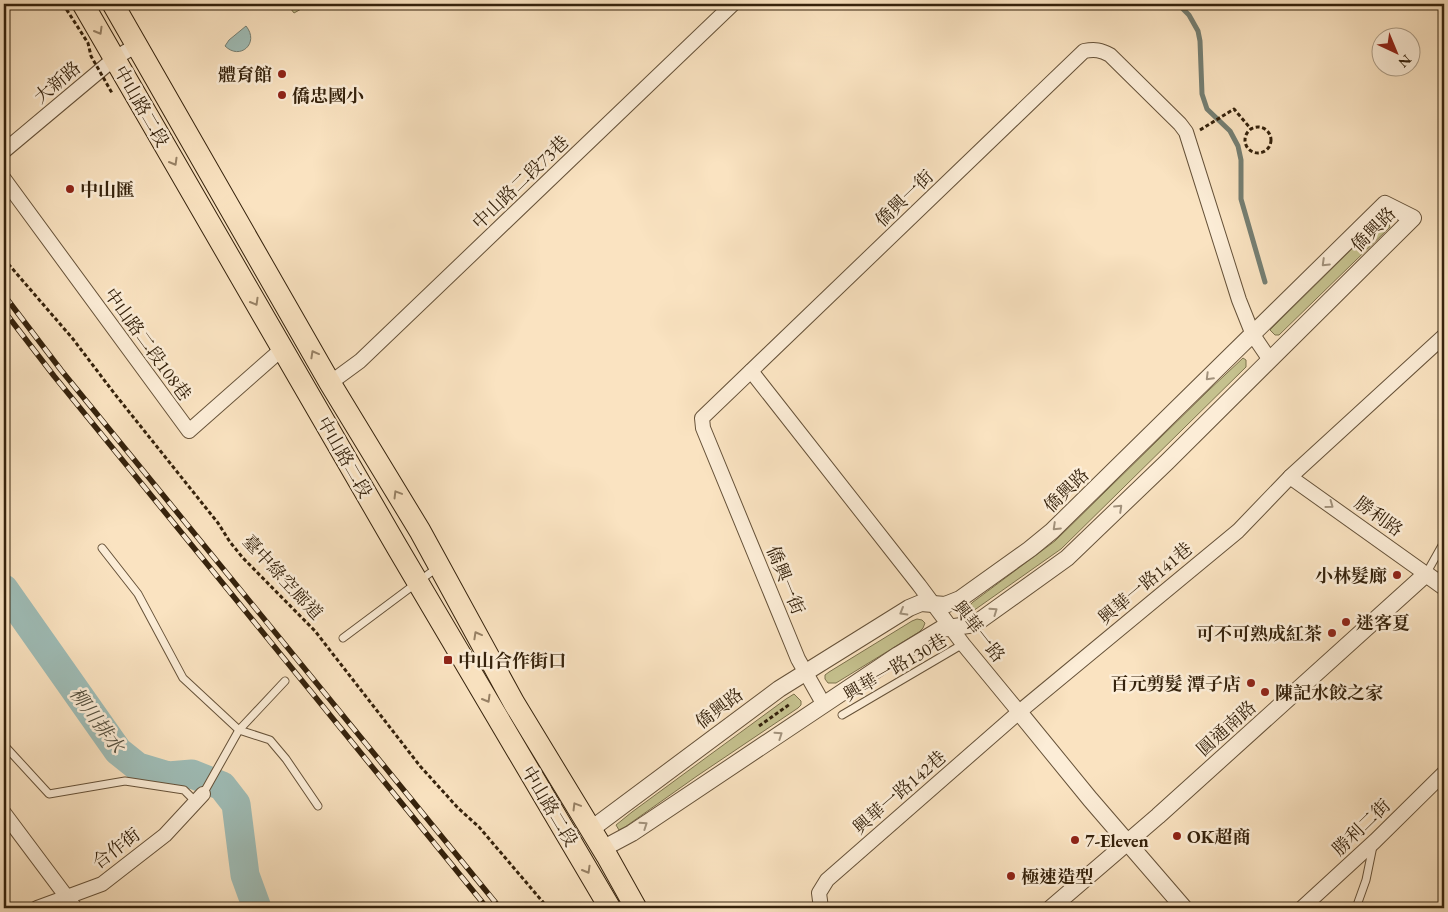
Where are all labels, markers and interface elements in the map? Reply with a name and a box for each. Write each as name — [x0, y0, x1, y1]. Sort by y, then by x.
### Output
one-way arrow — [93, 26, 103, 35]
north arrow — [1370, 28, 1420, 78]
text: N — [1394, 51, 1415, 72]
street label: 大新路 — [29, 56, 85, 108]
street label: 中山路二段 — [110, 61, 174, 151]
place label: 體育館 — [218, 63, 272, 86]
marker: 體育館 — [276, 68, 288, 80]
place label: 僑忠國小 — [292, 84, 364, 107]
marker: 僑忠國小 — [276, 89, 288, 101]
street label: 中山路二段73巷 — [467, 130, 573, 234]
one-way arrow — [167, 156, 177, 165]
street label: 僑興一街 — [870, 165, 938, 231]
place label: 中山匯 — [80, 178, 135, 201]
marker: 中山匯 — [64, 183, 76, 195]
street label: 僑興路 — [1346, 202, 1400, 256]
one-way arrow — [1322, 257, 1331, 266]
street label: 中山路二段108巷 — [99, 283, 197, 405]
one-way arrow — [249, 297, 259, 306]
one-way arrow — [310, 350, 320, 359]
one-way arrow — [1206, 371, 1215, 380]
street label: 中山路二段 — [313, 412, 377, 502]
street label: 僑興路 — [1039, 463, 1093, 517]
one-way arrow — [393, 490, 403, 499]
street label: 勝利路 — [1350, 491, 1408, 541]
one-way arrow — [1324, 499, 1334, 508]
one-way arrow — [1113, 505, 1122, 514]
one-way arrow — [1052, 521, 1061, 530]
street label: 臺中綠空廊道 — [238, 530, 328, 624]
street label: 興華一路141巷 — [1093, 537, 1197, 629]
street label: 僑興一街 — [762, 542, 810, 618]
place label: 小林髮廊 — [1315, 564, 1387, 587]
marker: 小林髮廊 — [1391, 569, 1403, 581]
street label: 興華一路 — [948, 596, 1010, 666]
one-way arrow — [900, 605, 909, 615]
one-way arrow — [988, 608, 997, 617]
place label: 迷客夏 — [1356, 611, 1410, 634]
marker: 迷客夏 — [1340, 616, 1352, 628]
place label: 可不可熟成紅茶 — [1196, 622, 1322, 645]
marker: 可不可熟成紅茶 — [1326, 627, 1338, 639]
street label: 興華一路130巷 — [839, 628, 951, 706]
one-way arrow — [473, 631, 483, 640]
place label: 中山合作街口 — [458, 649, 566, 672]
marker: 中山合作街口 — [442, 654, 454, 666]
place label: 百元剪髮 潭子店 — [1111, 672, 1241, 695]
marker: 百元剪髮 潭子店 — [1245, 677, 1257, 689]
place label: 陳記水餃之家 — [1275, 681, 1383, 704]
water label: 柳川排水 — [64, 682, 131, 759]
street label: 僑興路 — [691, 683, 747, 733]
marker: 陳記水餃之家 — [1259, 686, 1271, 698]
one-way arrow — [481, 694, 491, 703]
street label: 圓通南路 — [1192, 695, 1260, 761]
one-way arrow — [774, 732, 783, 741]
street label: 興華一路142巷 — [848, 745, 950, 839]
street label: 中山路二段 — [517, 762, 583, 850]
street label: 勝利二街 — [1327, 794, 1395, 860]
one-way arrow — [572, 803, 582, 812]
one-way arrow — [638, 822, 648, 831]
street label: 合作街 — [88, 823, 144, 873]
place label: OK超商 — [1187, 825, 1250, 848]
place label: 7-Eleven — [1085, 829, 1149, 852]
marker: OK超商 — [1171, 830, 1183, 842]
marker: 7-Eleven — [1069, 834, 1081, 846]
one-way arrow — [581, 864, 591, 873]
place label: 極速造型 — [1021, 865, 1093, 888]
marker: 極速造型 — [1005, 870, 1017, 882]

